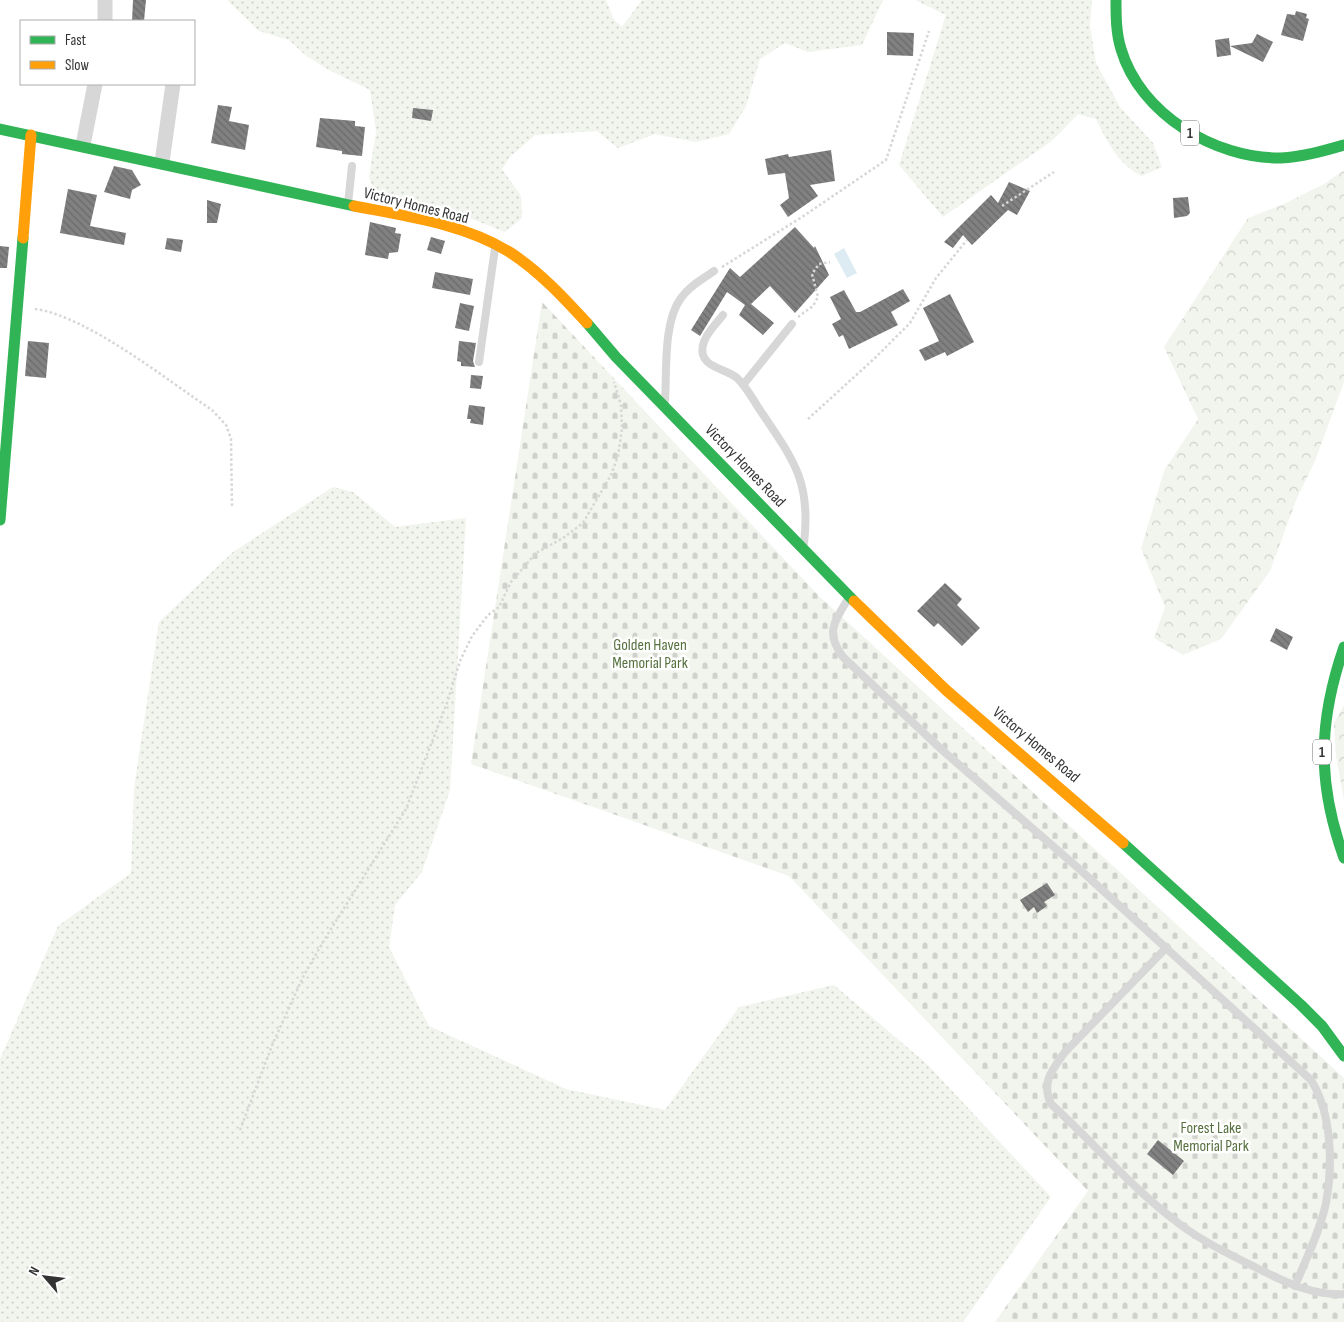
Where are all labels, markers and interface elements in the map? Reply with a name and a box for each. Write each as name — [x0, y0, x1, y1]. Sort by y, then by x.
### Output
legend — [20, 20, 195, 85]
text: Fast — [65, 31, 87, 50]
text: Slow — [65, 56, 89, 75]
road number: 1 — [1181, 120, 1199, 146]
street label: Victory Homes Road — [361, 184, 471, 228]
street label: Victory Homes Road — [701, 421, 789, 511]
park label: Golden Haven Memorial Park — [612, 636, 688, 673]
street label: Victory Homes Road — [989, 703, 1083, 787]
road number: 1 — [1313, 740, 1331, 764]
park label: Forest Lake Memorial Park — [1173, 1119, 1249, 1156]
north arrow — [20, 1252, 70, 1302]
text: N — [25, 1264, 43, 1278]

